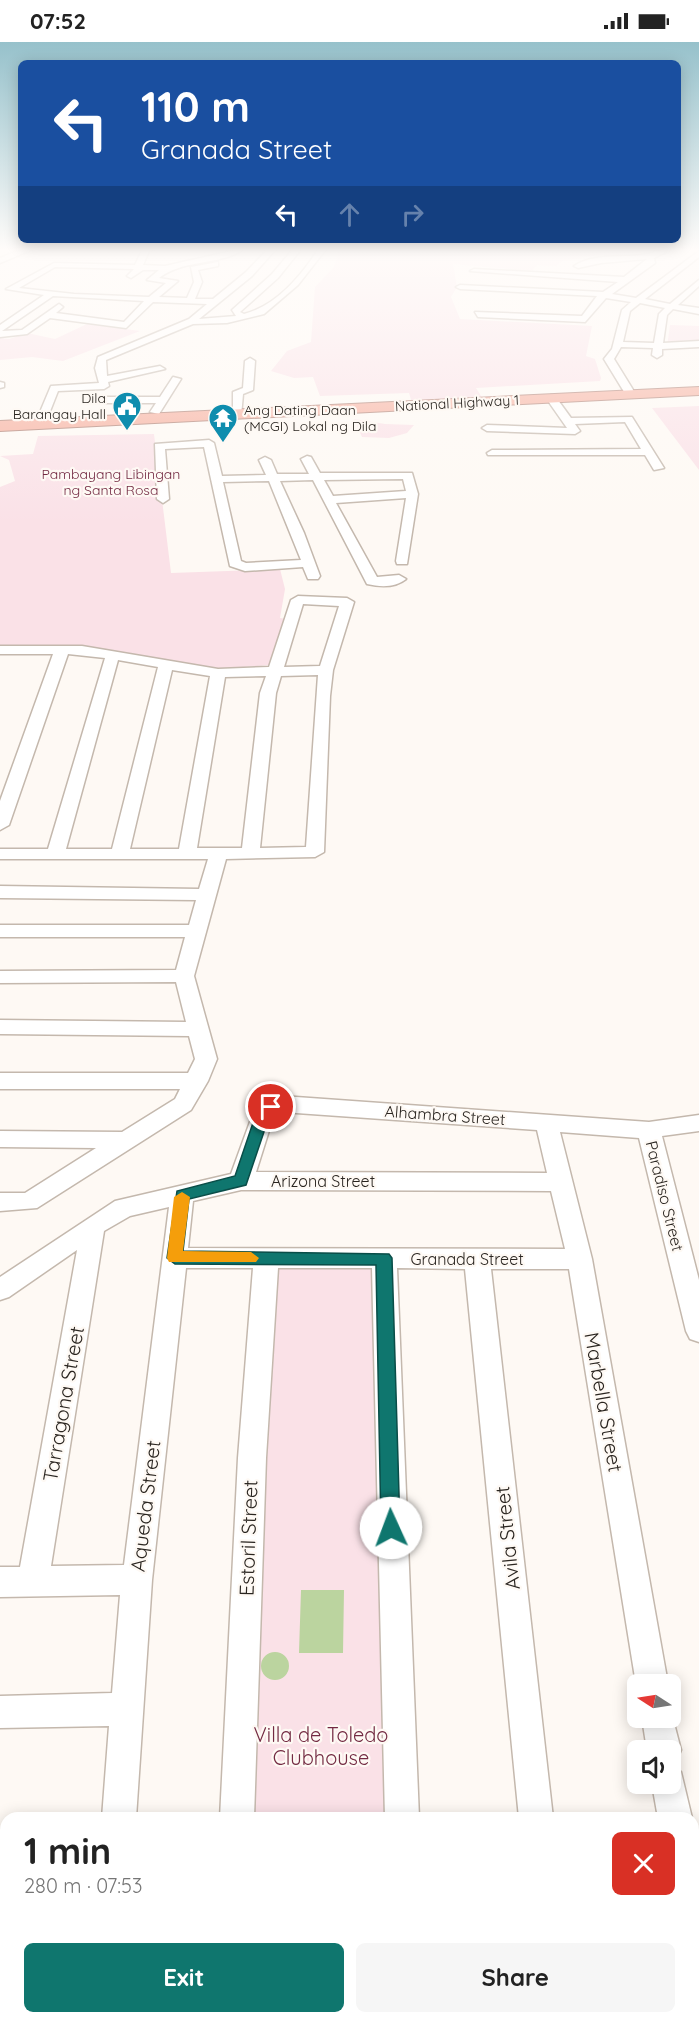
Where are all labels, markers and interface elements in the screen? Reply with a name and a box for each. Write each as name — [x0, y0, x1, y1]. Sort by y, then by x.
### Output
text: 07:52 — [30, 7, 86, 35]
text: 110 m — [141, 80, 250, 133]
icon: left — [42, 84, 120, 162]
text: Granada Street — [141, 132, 332, 166]
icon: left — [270, 198, 303, 231]
icon: ahead — [333, 198, 366, 231]
icon: right — [396, 198, 429, 231]
place label: Dila Barangay Hall — [13, 389, 106, 423]
public building icon: Dila Barangay Hall — [111, 390, 143, 432]
street label: National Highway 1 — [394, 391, 520, 415]
place label: Ang Dating Daan (MCGI) Lokal ng Dila — [244, 401, 377, 435]
temple icon: Ang Dating Daan (MCGI) Lokal ng Dila — [207, 402, 239, 444]
park label: Pambayang Libingan ng Santa Rosa — [42, 465, 180, 499]
pin — [245, 1081, 296, 1132]
icon: arrive — [254, 1090, 287, 1123]
street label: Alhambra Street — [384, 1101, 506, 1129]
street label: Paradiso Street — [642, 1139, 688, 1253]
street label: Arizona Street — [271, 1171, 375, 1191]
street label: Granada Street — [410, 1249, 524, 1269]
street label: Tarragona Street — [37, 1324, 89, 1484]
street label: Marbella Street — [579, 1330, 629, 1474]
street label: Aqueda Street — [125, 1439, 165, 1573]
street label: Estoril Street — [233, 1479, 263, 1597]
street label: Avila Street — [489, 1485, 525, 1591]
position arrow — [359, 1496, 423, 1560]
north arrow — [627, 1674, 681, 1728]
map controls — [627, 1674, 681, 1794]
park label: Villa de Toledo Clubhouse — [254, 1722, 388, 1770]
button: sound — [627, 1740, 681, 1794]
text: 1 min — [24, 1828, 111, 1873]
button: close — [612, 1832, 675, 1895]
text: 280 m · 07:53 — [24, 1873, 142, 1898]
button: Exit — [24, 1943, 344, 2012]
button: Share — [356, 1943, 675, 2012]

